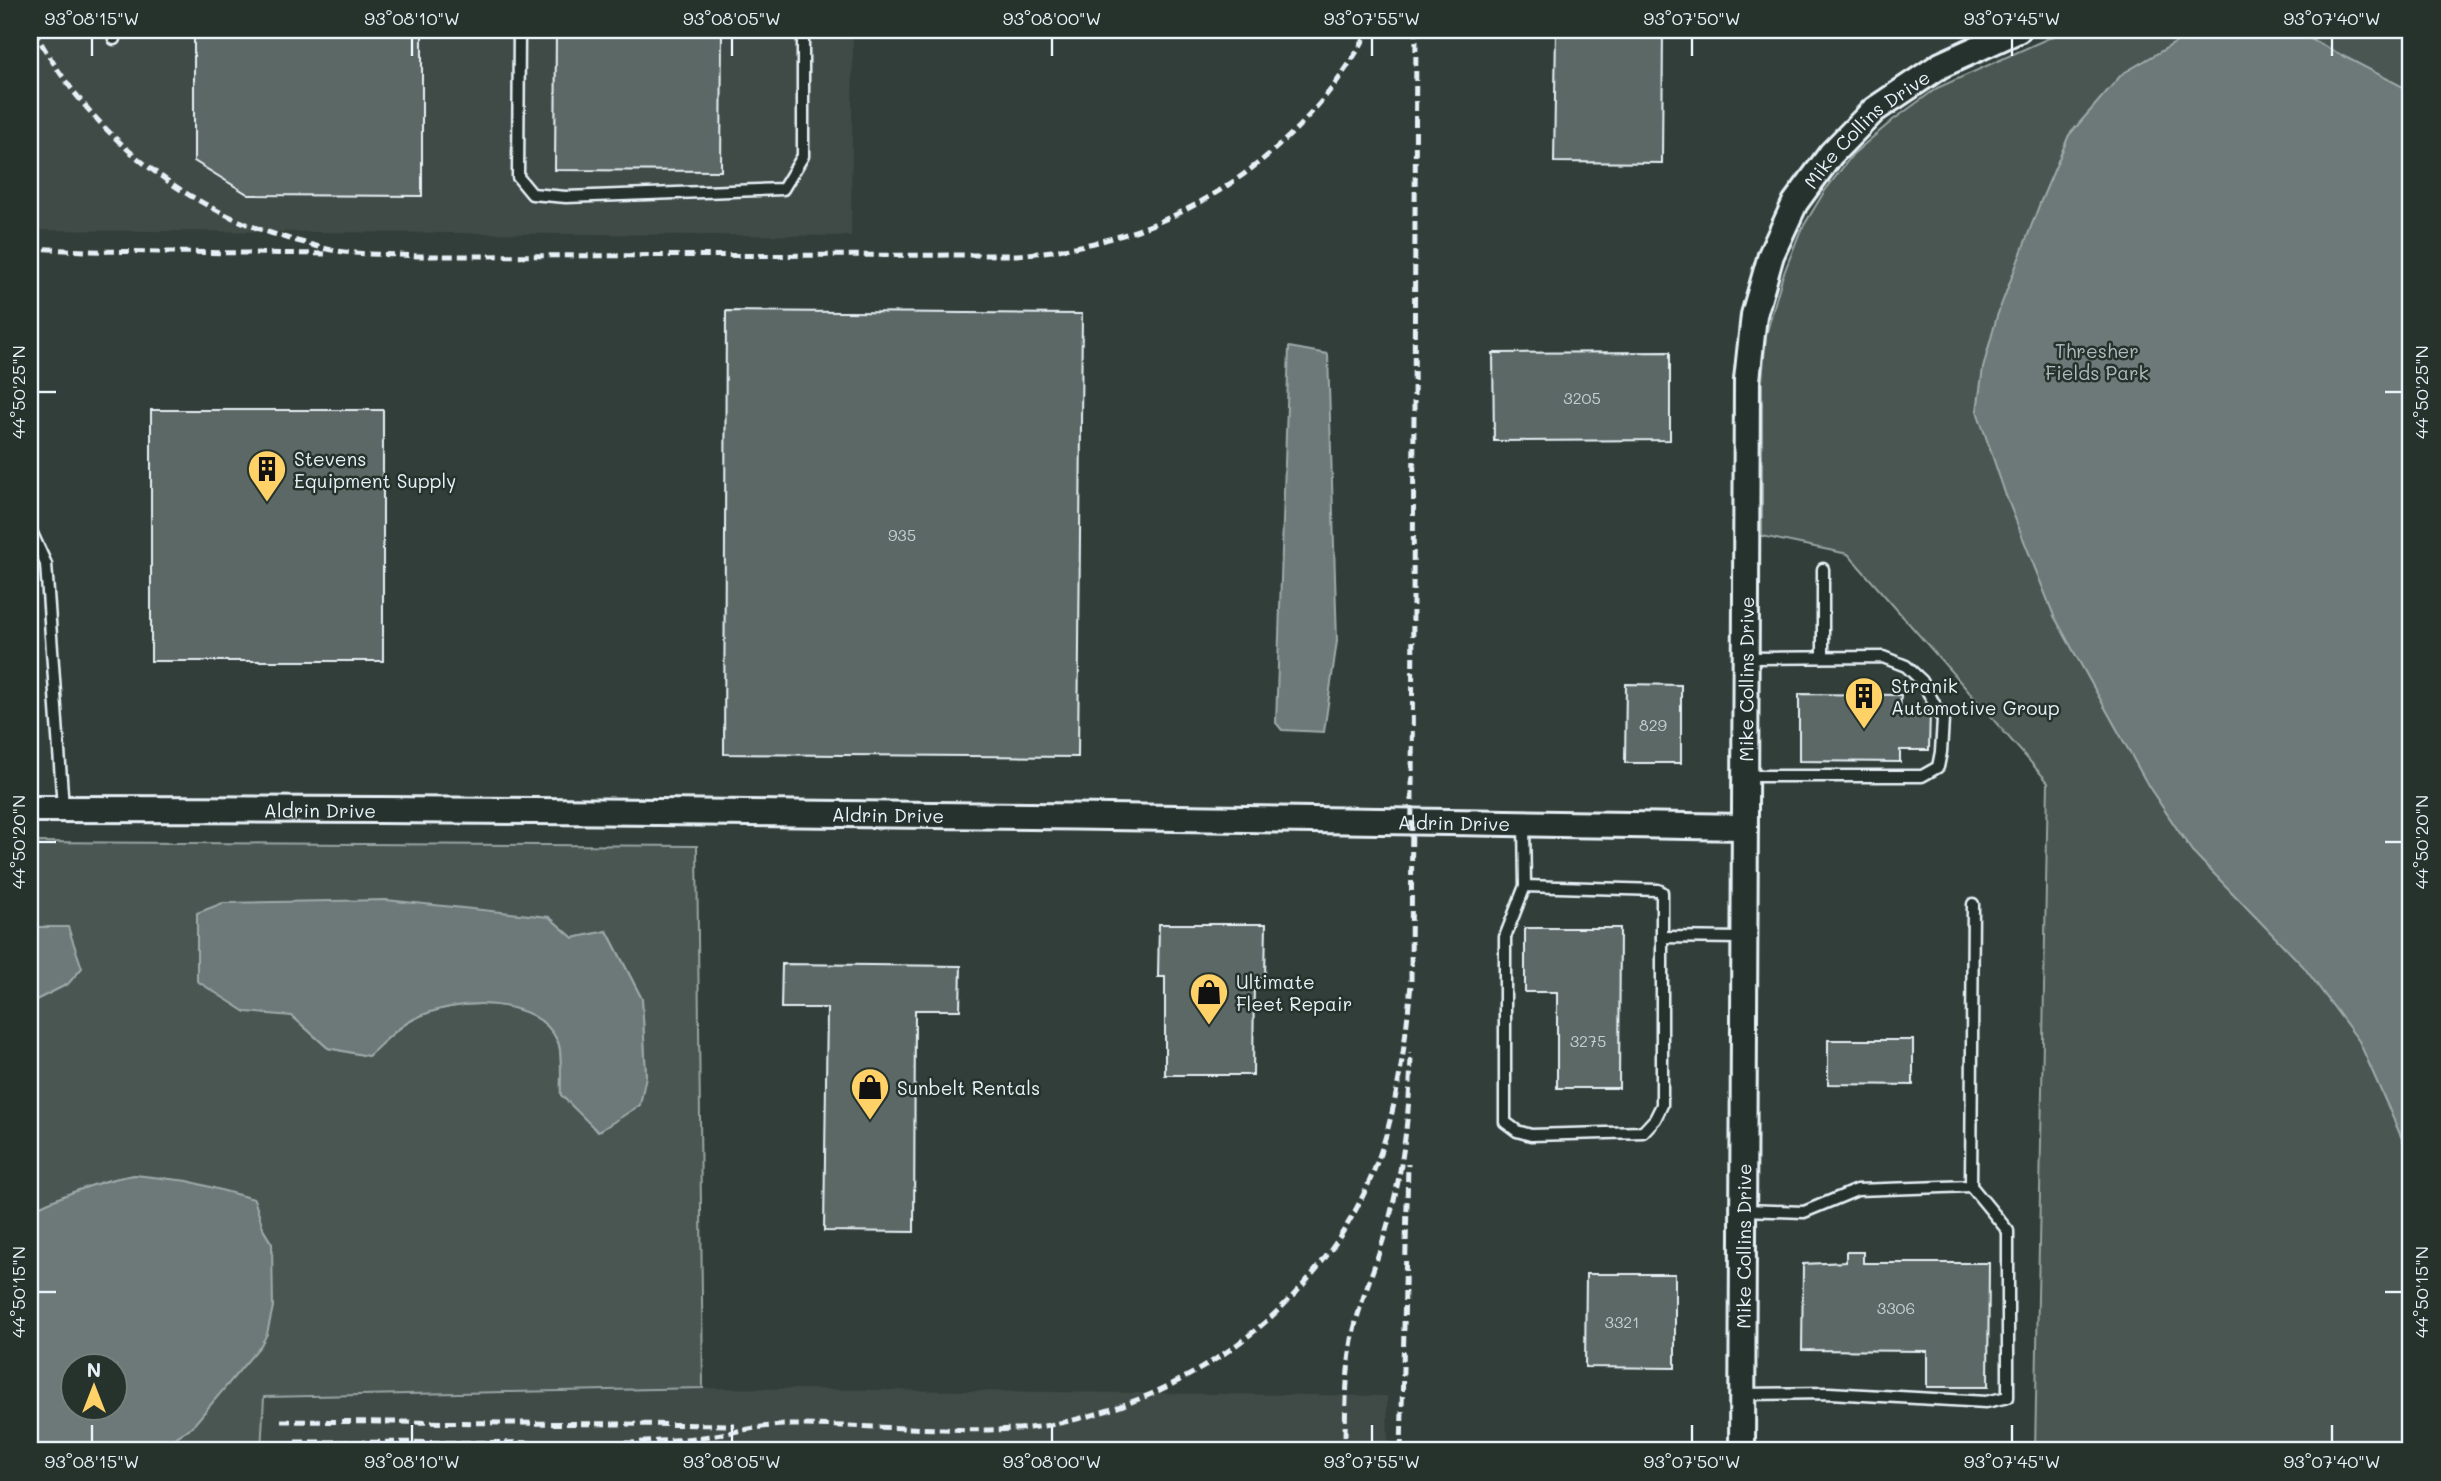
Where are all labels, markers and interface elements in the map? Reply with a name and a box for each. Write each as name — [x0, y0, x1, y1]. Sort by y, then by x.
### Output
text: 93°08'15"W — [45, 6, 139, 30]
text: 93°08'10"W — [364, 6, 460, 30]
text: 93°08'05"W — [683, 6, 781, 30]
text: 93°08'00"W — [1003, 6, 1101, 30]
text: 93°07'55"W — [1324, 6, 1420, 30]
text: 93°07'50"W — [1644, 6, 1740, 30]
text: 93°07'45"W — [1964, 6, 2060, 30]
text: 93°07'40"W — [2283, 6, 2381, 30]
street label: Mike Collins Drive — [1798, 64, 1934, 193]
park label: Thresher Fields Park — [2045, 338, 2149, 385]
text: 44°50'25"N — [6, 345, 30, 439]
text: 44°50'25"N — [2409, 345, 2433, 439]
house number: 3205 — [1563, 387, 1601, 408]
place label: Stevens Equipment Supply — [294, 446, 456, 493]
building icon: Stevens Equipment Supply — [246, 448, 288, 503]
house number: 935 — [888, 524, 916, 545]
street label: Mike Collins Drive — [1733, 596, 1758, 762]
place label: Stranik Automotive Group — [1891, 673, 2060, 720]
building icon: Stranik Automotive Group — [1843, 675, 1885, 730]
house number: 829 — [1639, 714, 1667, 735]
text: 44°50'20"N — [6, 795, 30, 889]
text: 44°50'20"N — [2409, 795, 2433, 889]
street label: Aldrin Drive — [264, 797, 376, 822]
street label: Aldrin Drive — [832, 801, 944, 827]
street label: Aldrin Drive — [1398, 809, 1510, 836]
place label: Ultimate Fleet Repair — [1236, 969, 1352, 1016]
shop icon: Ultimate Fleet Repair — [1188, 971, 1230, 1026]
house number: 3275 — [1570, 1030, 1606, 1051]
shop icon: Sunbelt Rentals — [849, 1066, 891, 1121]
place label: Sunbelt Rentals — [897, 1075, 1040, 1100]
street label: Mike Collins Drive — [1730, 1163, 1756, 1329]
text: 44°50'15"N — [6, 1246, 30, 1338]
text: 44°50'15"N — [2409, 1246, 2433, 1338]
house number: 3306 — [1877, 1297, 1915, 1318]
house number: 3321 — [1605, 1311, 1639, 1332]
north arrow — [60, 1352, 130, 1422]
text: N — [87, 1357, 101, 1382]
text: 93°08'15"W — [45, 1449, 139, 1473]
text: 93°08'10"W — [364, 1449, 460, 1473]
text: 93°08'05"W — [683, 1449, 781, 1473]
text: 93°08'00"W — [1003, 1449, 1101, 1473]
text: 93°07'55"W — [1324, 1449, 1420, 1473]
text: 93°07'50"W — [1644, 1449, 1740, 1473]
text: 93°07'45"W — [1964, 1449, 2060, 1473]
text: 93°07'40"W — [2283, 1449, 2381, 1473]

